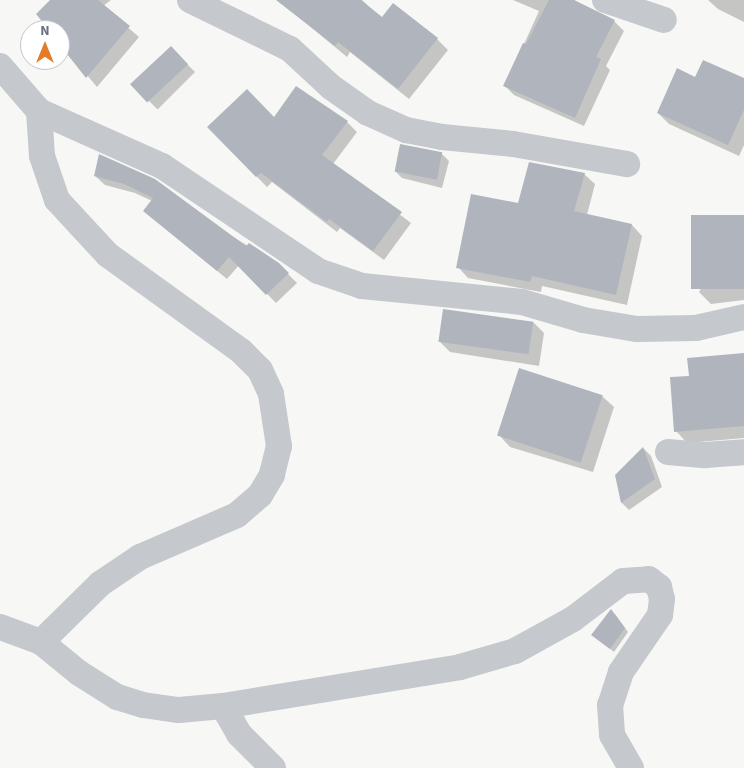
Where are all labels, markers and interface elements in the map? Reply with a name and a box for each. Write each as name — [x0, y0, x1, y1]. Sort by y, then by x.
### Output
north arrow — [20, 20, 70, 70]
text: N — [40, 21, 50, 41]

